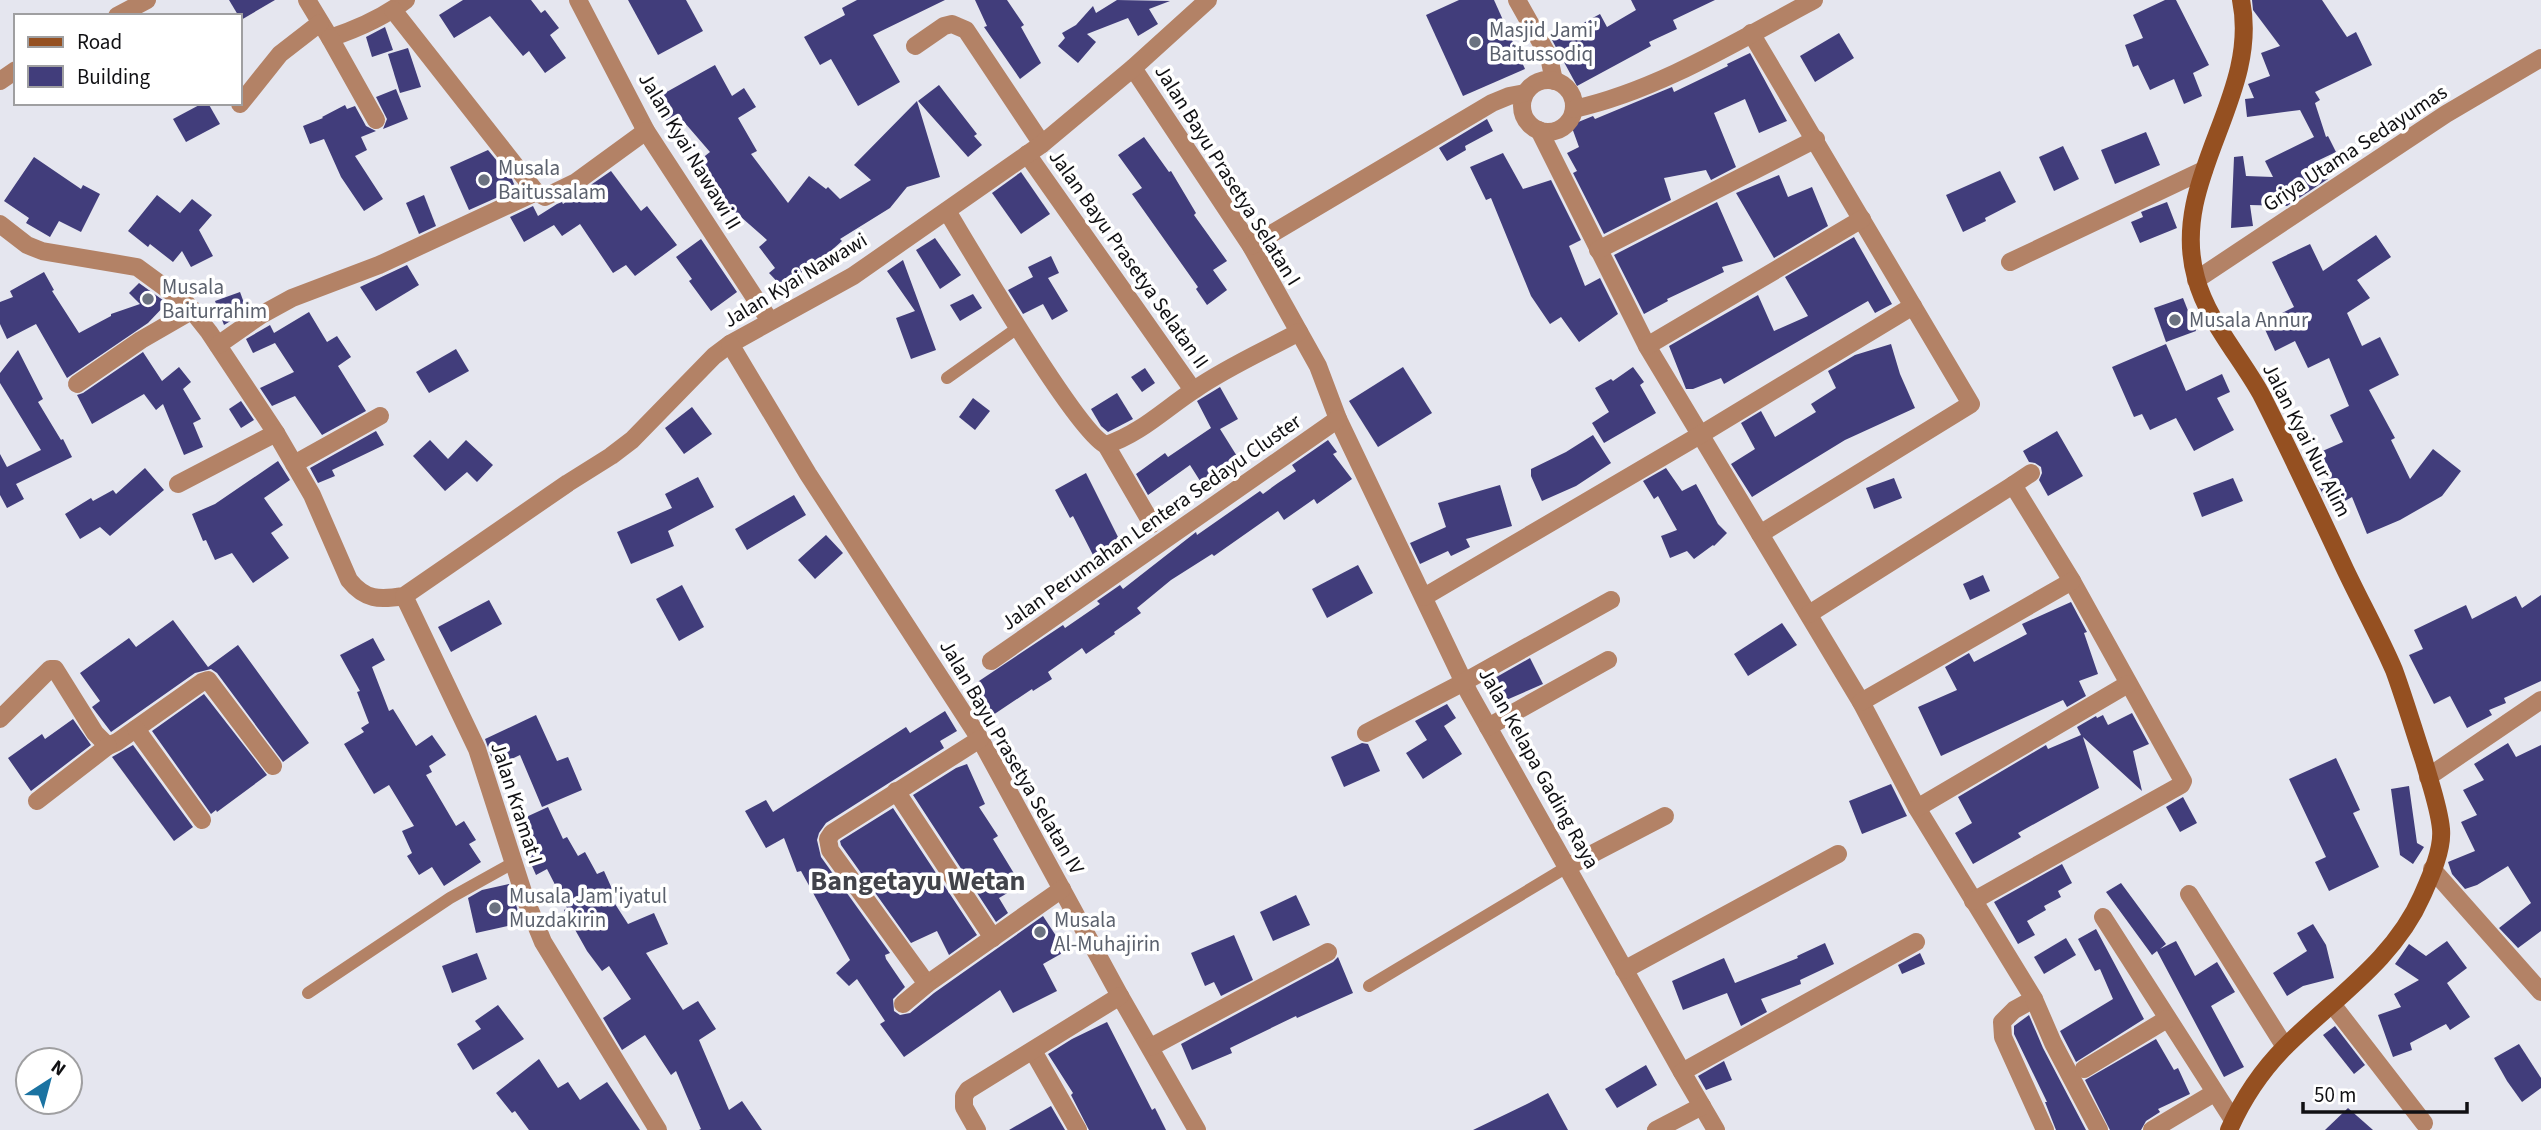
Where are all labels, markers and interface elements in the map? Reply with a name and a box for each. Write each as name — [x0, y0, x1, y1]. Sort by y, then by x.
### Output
legend — [14, 14, 242, 105]
place label: Masjid Jami' Baitussodiq — [1489, 15, 1598, 69]
text: Road — [77, 27, 122, 57]
marker: Masjid Jami' Baitussodiq — [1467, 34, 1483, 50]
street label: Jalan Bayu Prasetya Selatan I — [1147, 59, 1309, 291]
text: Building — [77, 62, 151, 92]
street label: Jalan Kyai Nawawi II — [631, 67, 749, 235]
street label: Griya Utama Sedayumas — [2257, 77, 2453, 219]
street label: Jalan Bayu Prasetya Selatan II — [1042, 143, 1216, 375]
place label: Musala Baitussalam — [498, 153, 606, 207]
marker: Musala Baitussalam — [476, 172, 492, 188]
street label: Jalan Kyai Nawawi — [717, 225, 873, 335]
place label: Musala Baiturrahim — [162, 272, 267, 326]
marker: Musala Baiturrahim — [140, 291, 156, 307]
place label: Musala Annur — [2189, 305, 2309, 335]
marker: Musala Annur — [2167, 312, 2183, 328]
street label: Jalan Kyai Nur Alim — [2255, 358, 2359, 522]
street label: Jalan Perumahan Lentera Sedayu Cluster — [995, 406, 1308, 638]
street label: Jalan Bayu Prasetya Selatan IV — [932, 634, 1092, 880]
street label: Jalan Kelapa Gading Raya — [1471, 662, 1607, 874]
street label: Jalan Kramat I — [483, 738, 551, 868]
district label: Bangetayu Wetan — [810, 861, 1026, 901]
place label: Musala Jam'iyatul Muzdakirin — [509, 881, 667, 935]
marker: Musala Jam'iyatul Muzdakirin — [487, 900, 503, 916]
place label: Musala Al-Muhajirin — [1054, 905, 1160, 959]
marker: Musala Al-Muhajirin — [1032, 924, 1048, 940]
north arrow — [14, 1046, 84, 1116]
text: N — [45, 1054, 71, 1083]
scale bar — [2303, 1070, 2468, 1114]
text: 50 m — [2314, 1080, 2356, 1110]

